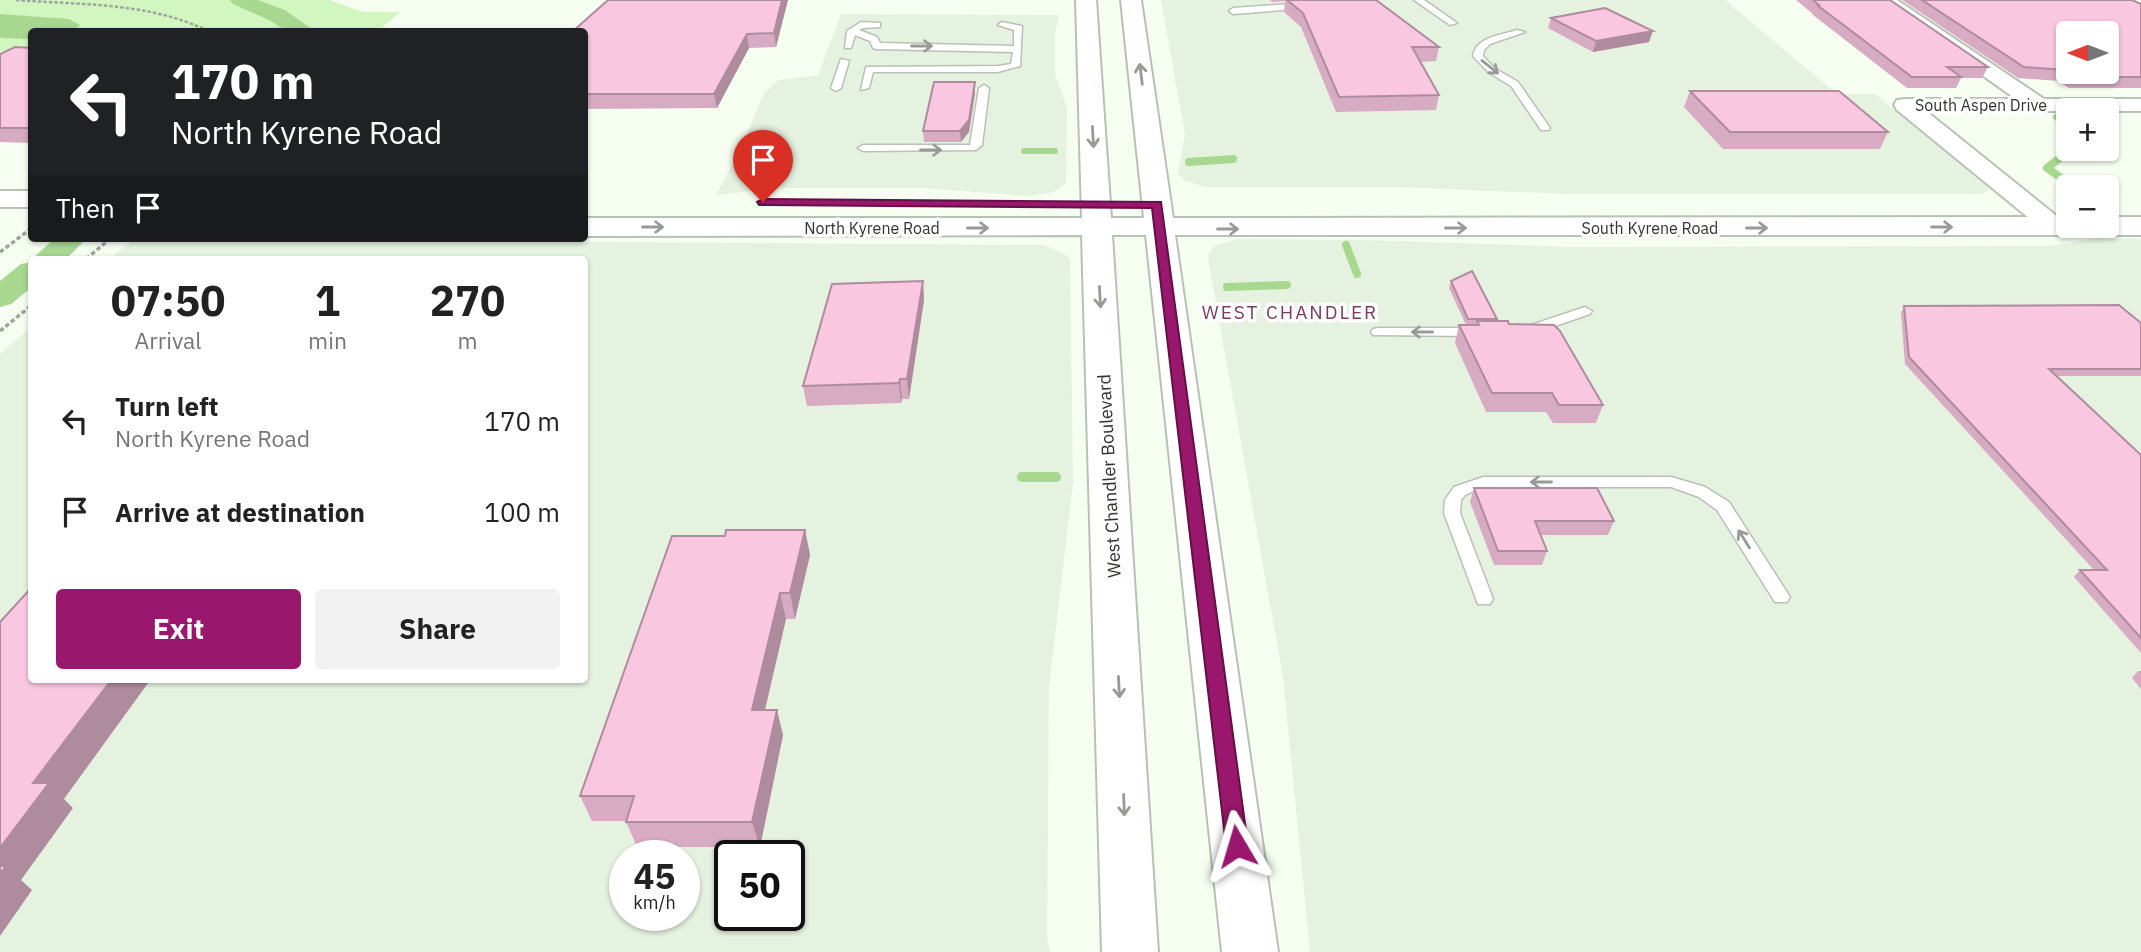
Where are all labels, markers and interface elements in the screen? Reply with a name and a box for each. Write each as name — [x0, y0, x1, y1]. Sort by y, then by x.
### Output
north arrow — [2056, 21, 2119, 84]
map controls — [2056, 21, 2119, 238]
one-way arrow — [910, 39, 933, 53]
text: 170 m — [171, 49, 315, 112]
icon: left — [56, 56, 147, 147]
one-way arrow — [1480, 60, 1498, 75]
one-way arrow — [1134, 63, 1147, 86]
street label: South Aspen Drive — [1915, 95, 2047, 115]
button: + — [2056, 98, 2119, 161]
text: North Kyrene Road — [171, 111, 442, 153]
one-way arrow — [1086, 125, 1099, 148]
pin — [733, 130, 793, 202]
icon: arrive — [744, 141, 782, 179]
one-way arrow — [920, 143, 943, 157]
button: − — [2056, 175, 2119, 238]
icon: arrive — [129, 189, 167, 227]
text: Then — [56, 191, 115, 225]
street label: North Kyrene Road — [804, 218, 940, 238]
street label: South Kyrene Road — [1582, 218, 1718, 238]
one-way arrow — [641, 220, 664, 234]
one-way arrow — [1931, 220, 1954, 234]
one-way arrow — [967, 221, 990, 235]
one-way arrow — [1444, 221, 1467, 235]
one-way arrow — [1745, 221, 1768, 234]
one-way arrow — [1216, 222, 1239, 236]
text: 07:50 — [111, 273, 225, 328]
text: 1 — [315, 273, 340, 328]
text: 270 — [430, 273, 505, 328]
one-way arrow — [1094, 285, 1107, 308]
district label: WEST CHANDLER — [1202, 300, 1378, 324]
text: Arrival — [135, 325, 202, 355]
text: min — [308, 325, 347, 355]
text: m — [457, 325, 478, 355]
one-way arrow — [1411, 325, 1434, 339]
street label: West Chandler Boulevard — [1092, 373, 1126, 579]
text: Turn left — [115, 389, 218, 423]
icon: left — [56, 402, 94, 440]
text: 170 m — [484, 404, 560, 438]
text: North Kyrene Road — [115, 423, 310, 453]
one-way arrow — [1530, 475, 1553, 489]
icon: arrive — [56, 493, 94, 531]
text: Arrive at destination — [115, 495, 365, 529]
text: 100 m — [484, 495, 560, 529]
one-way arrow — [1737, 530, 1751, 550]
button: Exit — [56, 589, 301, 669]
button: Share — [315, 589, 560, 669]
one-way arrow — [1113, 675, 1126, 697]
one-way arrow — [1117, 793, 1131, 816]
position arrow — [1200, 809, 1274, 883]
speed limit sign: 50 — [714, 840, 805, 931]
text: 45 — [633, 853, 676, 899]
text: km/h — [633, 891, 676, 914]

